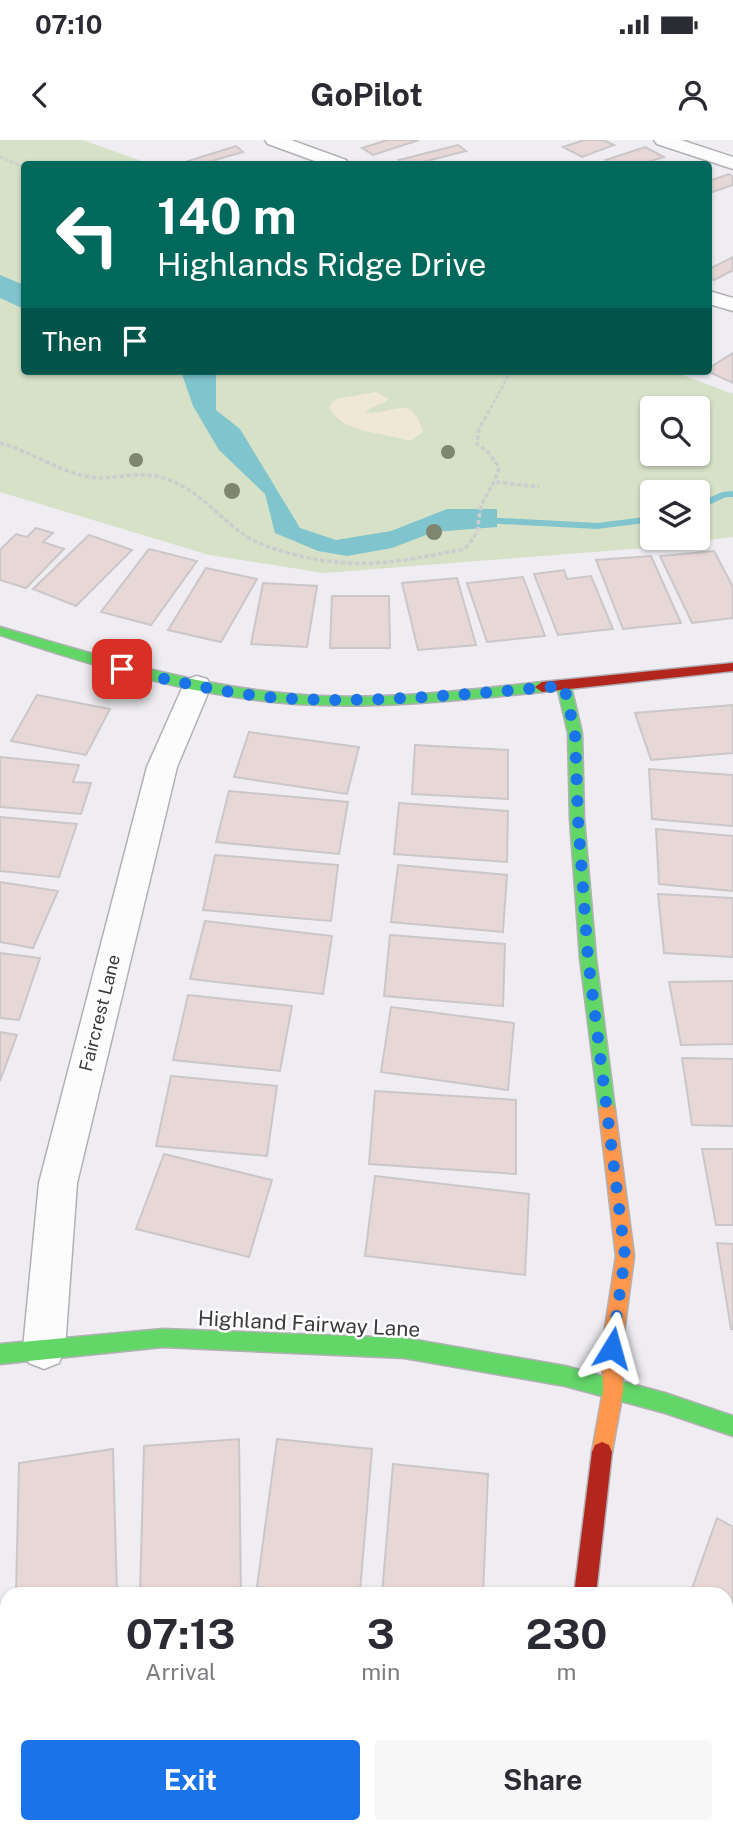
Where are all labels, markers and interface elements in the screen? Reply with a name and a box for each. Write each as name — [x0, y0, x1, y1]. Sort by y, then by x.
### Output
text: 07:10 — [35, 9, 103, 40]
icon: back — [21, 76, 59, 114]
text: GoPilot — [310, 76, 423, 113]
icon: person — [674, 76, 712, 114]
text: 140 m — [157, 187, 297, 245]
icon: left — [42, 189, 133, 280]
text: Highlands Ridge Drive — [157, 246, 486, 283]
icon: arrive — [116, 322, 154, 360]
text: Then — [42, 326, 102, 357]
map controls — [640, 396, 710, 550]
button: search — [640, 396, 710, 466]
button: layers — [640, 480, 710, 550]
pin — [92, 639, 152, 699]
icon: arrive — [103, 650, 141, 688]
street label: Faircrest Lane — [75, 952, 124, 1073]
street label: Highland Fairway Lane — [197, 1305, 421, 1342]
position arrow — [575, 1311, 649, 1385]
text: 07:13 — [126, 1609, 236, 1658]
text: 3 — [367, 1609, 395, 1658]
text: 230 — [526, 1609, 607, 1658]
text: Arrival — [145, 1658, 216, 1685]
text: min — [361, 1658, 400, 1685]
text: m — [557, 1658, 577, 1685]
button: Exit — [21, 1740, 360, 1820]
button: Share — [374, 1740, 712, 1820]

